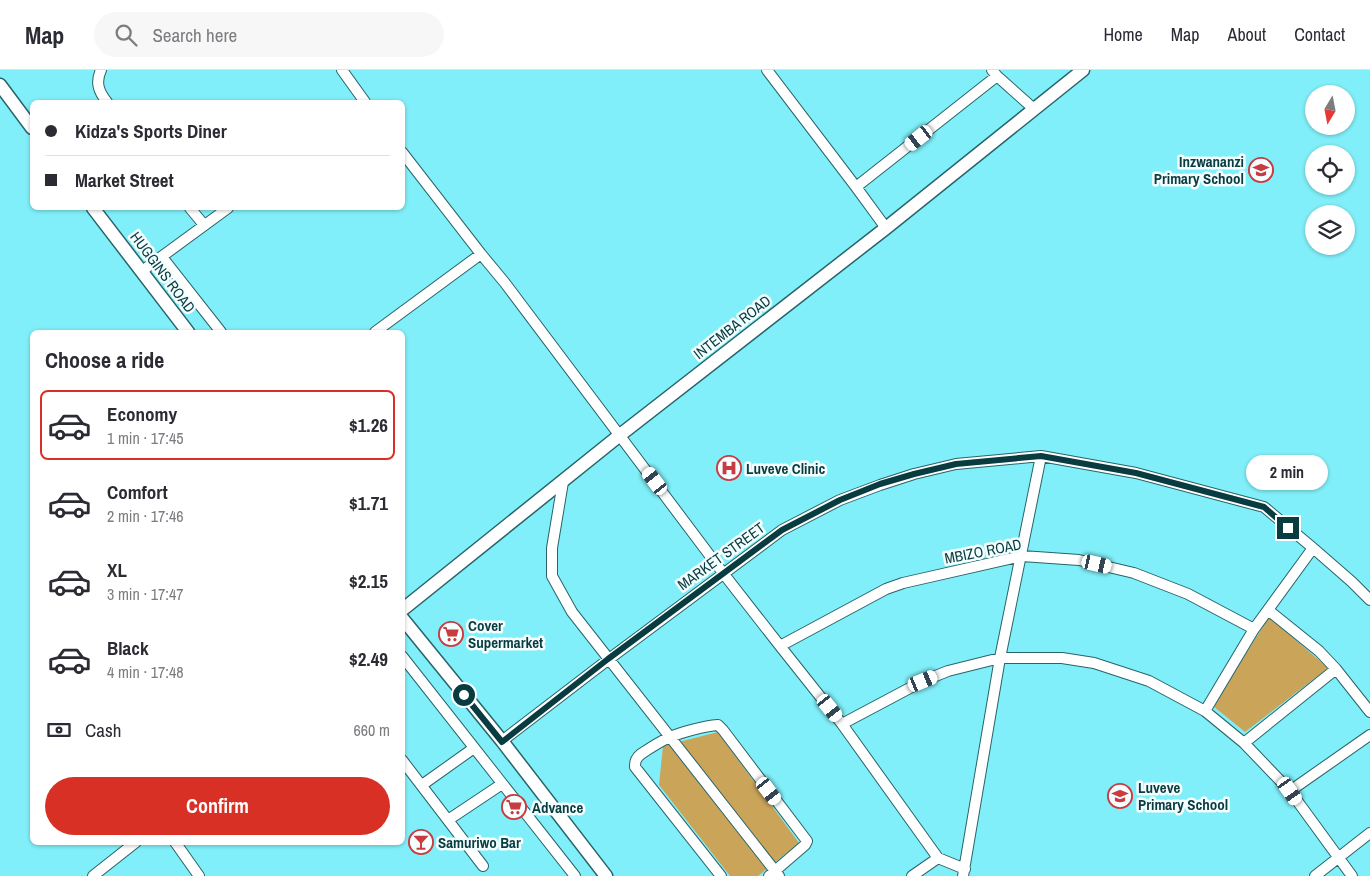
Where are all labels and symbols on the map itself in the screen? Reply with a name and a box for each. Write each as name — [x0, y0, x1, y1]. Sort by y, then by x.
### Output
north arrow — [1305, 85, 1355, 135]
car — [902, 123, 935, 153]
place label: Inzwananzi Primary School — [1154, 151, 1244, 189]
school or university icon: Inzwananzi Primary School — [1248, 157, 1274, 183]
street label: HUGGINS ROAD — [126, 227, 200, 317]
street label: INTEMBA ROAD — [689, 290, 775, 364]
hospital icon: Luveve Clinic — [716, 455, 742, 481]
callout: 2 min — [1247, 456, 1329, 490]
place label: Luveve Clinic — [746, 458, 825, 479]
car — [639, 465, 670, 497]
street label: MARKET STREET — [673, 517, 769, 595]
route end — [1277, 517, 1299, 539]
street label: MBIZO ROAD — [943, 533, 1023, 569]
car — [1080, 553, 1113, 575]
place label: Cover Supermarket — [468, 615, 543, 653]
supermarket icon: Cover Supermarket — [438, 621, 464, 647]
car — [906, 668, 939, 694]
route start — [453, 684, 475, 706]
car — [814, 692, 845, 724]
car — [1275, 774, 1304, 808]
car — [753, 775, 784, 807]
place label: Luveve Primary School — [1138, 777, 1228, 815]
school or university icon: Luveve Primary School — [1107, 783, 1133, 809]
supermarket icon: Advance — [501, 794, 527, 820]
place label: Advance — [532, 797, 583, 818]
bar icon: Samuriwo Bar — [408, 829, 434, 855]
place label: Samuriwo Bar — [438, 832, 521, 853]

